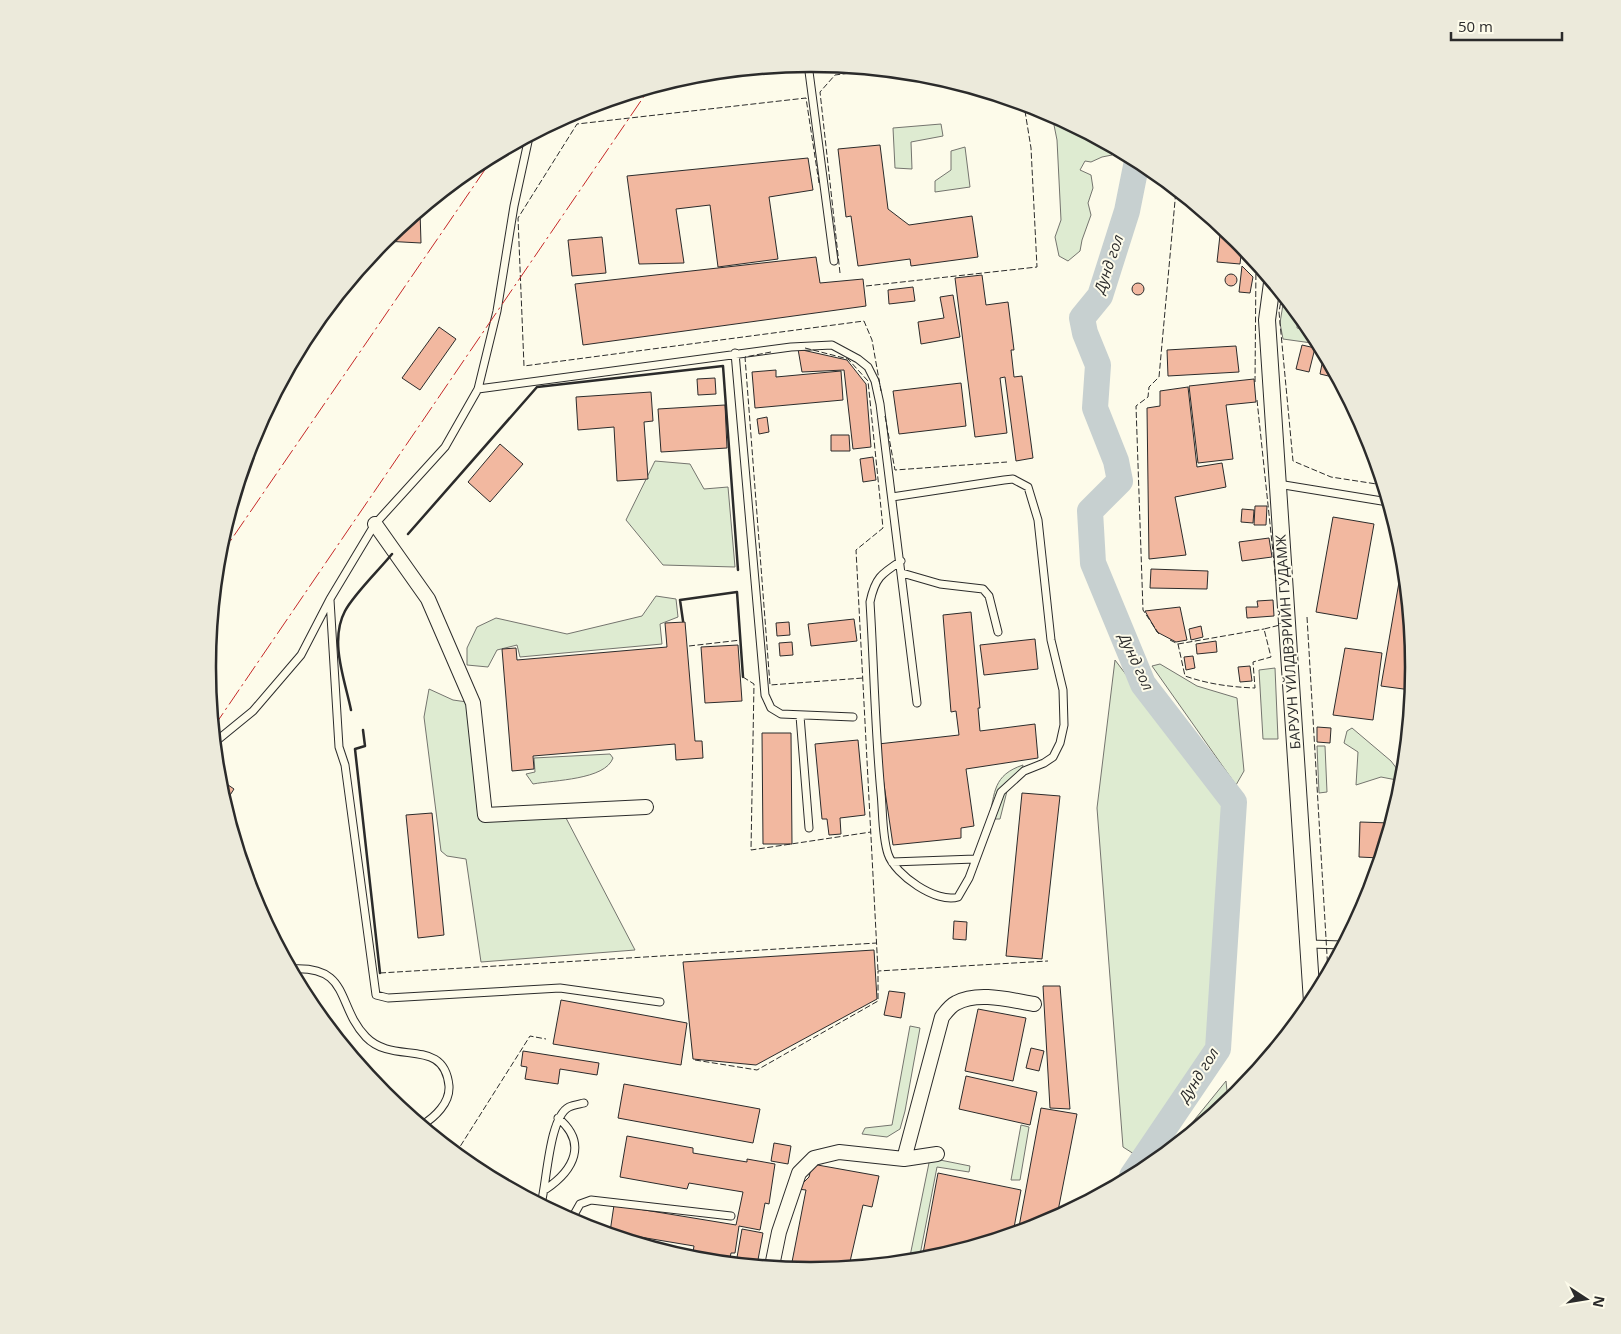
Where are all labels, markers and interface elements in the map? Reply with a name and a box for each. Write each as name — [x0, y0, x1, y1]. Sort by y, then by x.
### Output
scale bar — [1451, 10, 1562, 42]
text: 50 m — [1458, 16, 1493, 36]
water label: Дунд гол — [1088, 232, 1127, 298]
street label: БАРУУН ҮЙЛДВЭРИЙН ГУДАМЖ — [1271, 534, 1304, 750]
water label: Дунд гол — [1114, 628, 1159, 693]
water label: Дунд гол — [1172, 1043, 1223, 1107]
north arrow — [1561, 1274, 1611, 1324]
text: N — [1589, 1294, 1610, 1309]

